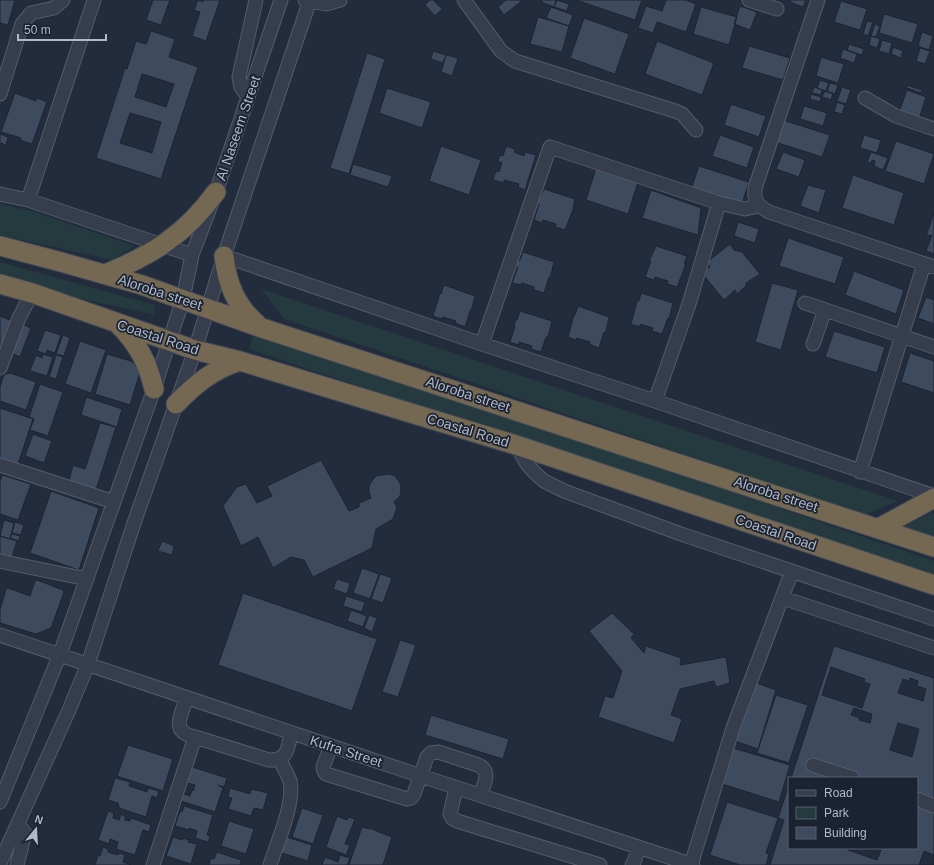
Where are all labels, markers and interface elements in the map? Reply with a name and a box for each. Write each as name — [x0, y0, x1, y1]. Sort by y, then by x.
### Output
scale bar — [18, 16, 106, 42]
text: 50 m — [24, 23, 51, 37]
street label: Al Naseem Street — [213, 73, 263, 182]
street label: Aloroba street — [116, 271, 204, 313]
street label: Coastal Road — [115, 316, 201, 358]
street label: Aloroba street — [424, 373, 512, 415]
street label: Coastal Road — [425, 410, 511, 450]
street label: Aloroba street — [732, 473, 820, 515]
street label: Coastal Road — [733, 511, 819, 553]
street label: Kufra Street — [308, 732, 384, 770]
legend — [788, 777, 918, 849]
text: Road — [824, 786, 853, 800]
text: Park — [824, 806, 850, 820]
north arrow — [16, 809, 56, 849]
text: N — [33, 813, 45, 826]
text: Building — [824, 826, 867, 840]

